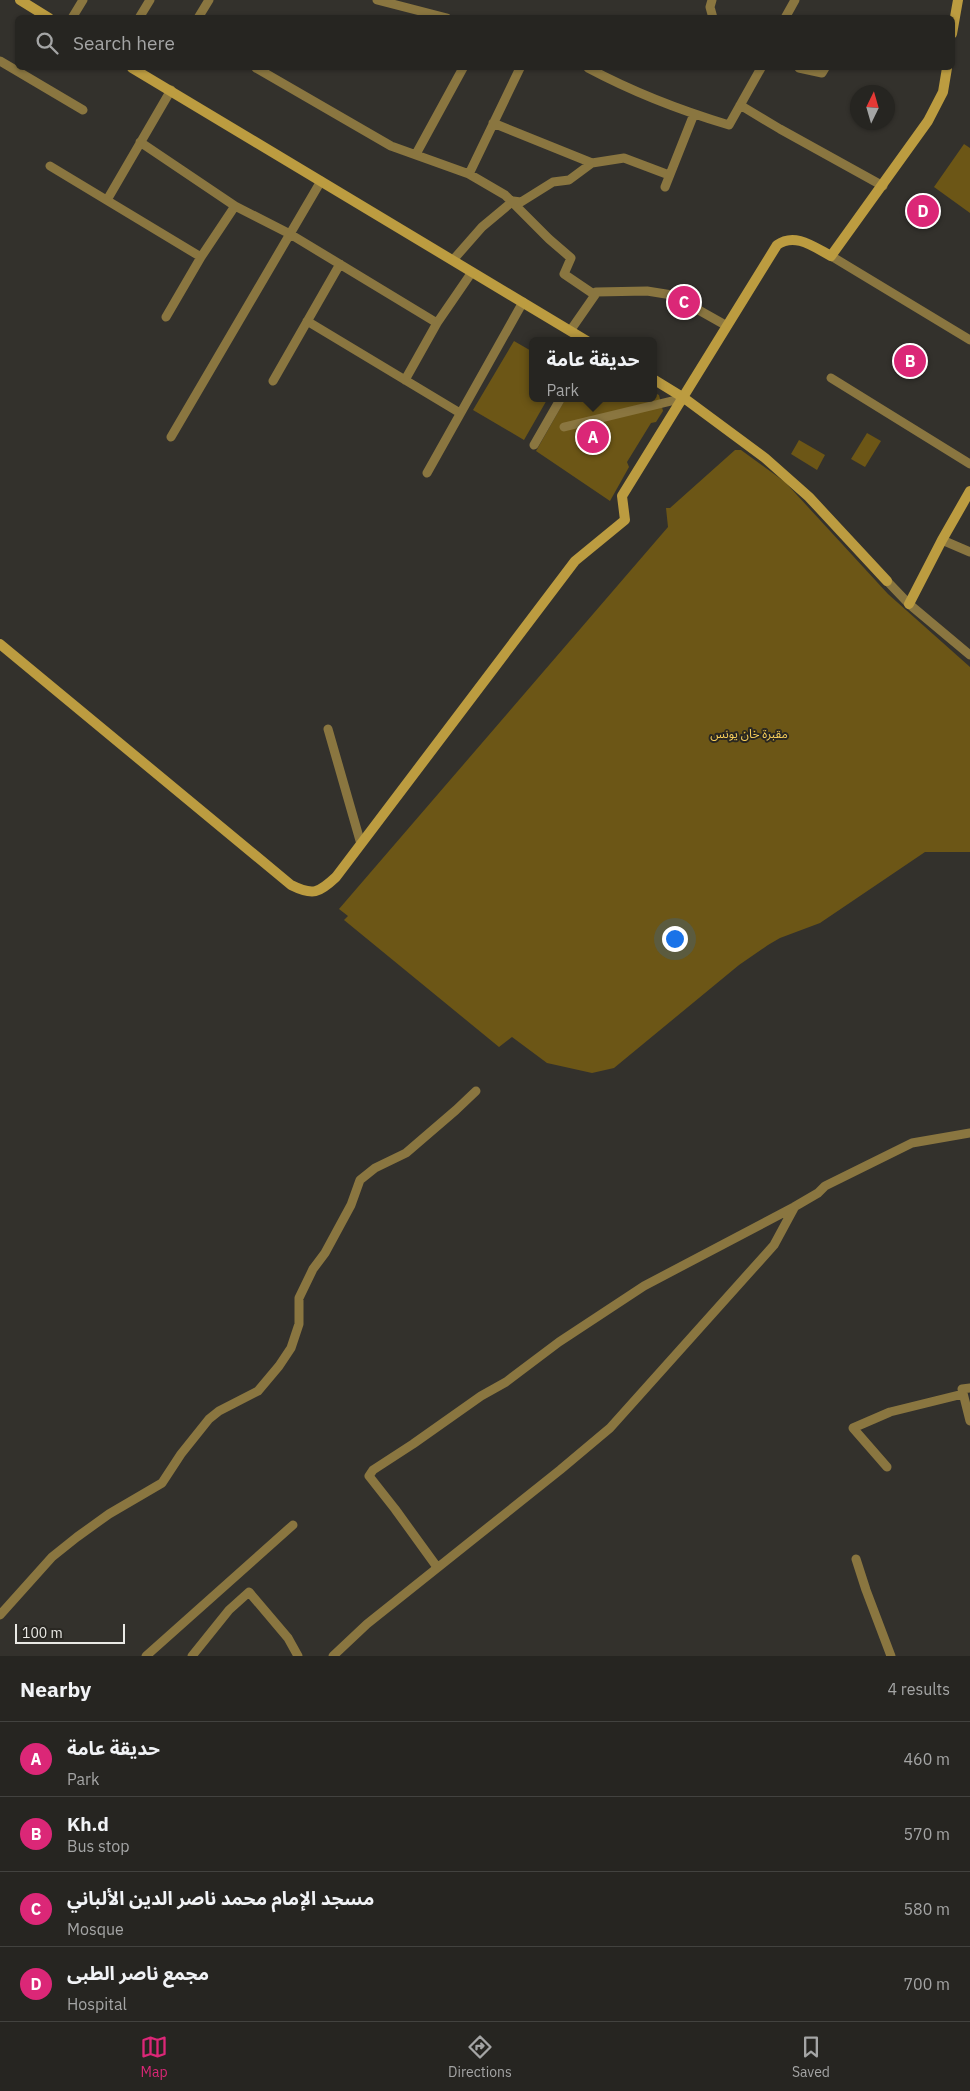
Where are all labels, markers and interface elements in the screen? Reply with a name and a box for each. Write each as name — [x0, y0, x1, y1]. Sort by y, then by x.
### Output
search box — [15, 15, 955, 70]
icon: search — [33, 29, 61, 57]
text: Search here — [73, 31, 175, 55]
north arrow — [850, 85, 895, 130]
pin: D — [907, 192, 939, 230]
pin: C — [668, 283, 700, 321]
popup — [529, 337, 657, 402]
pin: B — [894, 342, 926, 380]
text: حديقة عامة — [547, 347, 639, 371]
text: Park — [547, 380, 579, 400]
pin: A — [577, 418, 609, 456]
park label: مقبرة خان يونس — [710, 726, 788, 741]
your location — [662, 926, 688, 952]
scale bar — [15, 1621, 125, 1644]
text: 100 m — [22, 1624, 63, 1642]
text: Nearby — [20, 1675, 91, 1703]
text: 4 results — [887, 1679, 950, 1699]
text: حديقة عامة — [67, 1736, 160, 1760]
text: A — [31, 1749, 41, 1769]
text: 460 m — [903, 1749, 950, 1769]
text: Park — [67, 1769, 99, 1789]
text: Kh.d — [67, 1812, 109, 1836]
text: B — [31, 1824, 41, 1844]
text: 570 m — [903, 1824, 950, 1844]
text: Bus stop — [67, 1836, 130, 1856]
text: مسجد الإمام محمد ناصر الدين الألباني — [67, 1886, 374, 1910]
text: C — [31, 1899, 41, 1919]
text: 580 m — [903, 1899, 950, 1919]
text: Mosque — [67, 1919, 124, 1939]
text: مجمع ناصر الطبى — [67, 1961, 209, 1985]
text: D — [30, 1974, 42, 1994]
text: 700 m — [903, 1974, 950, 1994]
text: Hospital — [67, 1994, 127, 2014]
tab: Map — [140, 2033, 168, 2081]
tab: Directions — [448, 2033, 512, 2081]
tab: Saved — [792, 2033, 830, 2081]

